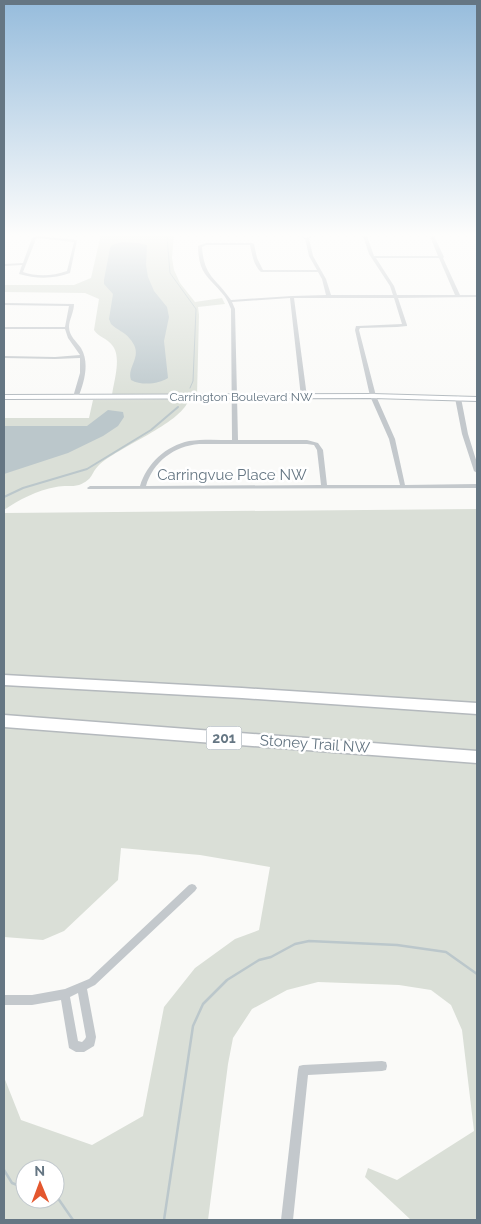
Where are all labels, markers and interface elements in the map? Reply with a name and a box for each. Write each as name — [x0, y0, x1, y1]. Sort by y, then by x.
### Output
street label: Carrington Boulevard NW — [170, 390, 313, 404]
street label: Carringvue Place NW — [157, 466, 307, 484]
road number: 201 — [206, 726, 242, 750]
street label: Stoney Trail NW — [259, 731, 371, 757]
north arrow — [15, 1159, 65, 1209]
text: N — [34, 1163, 45, 1179]

